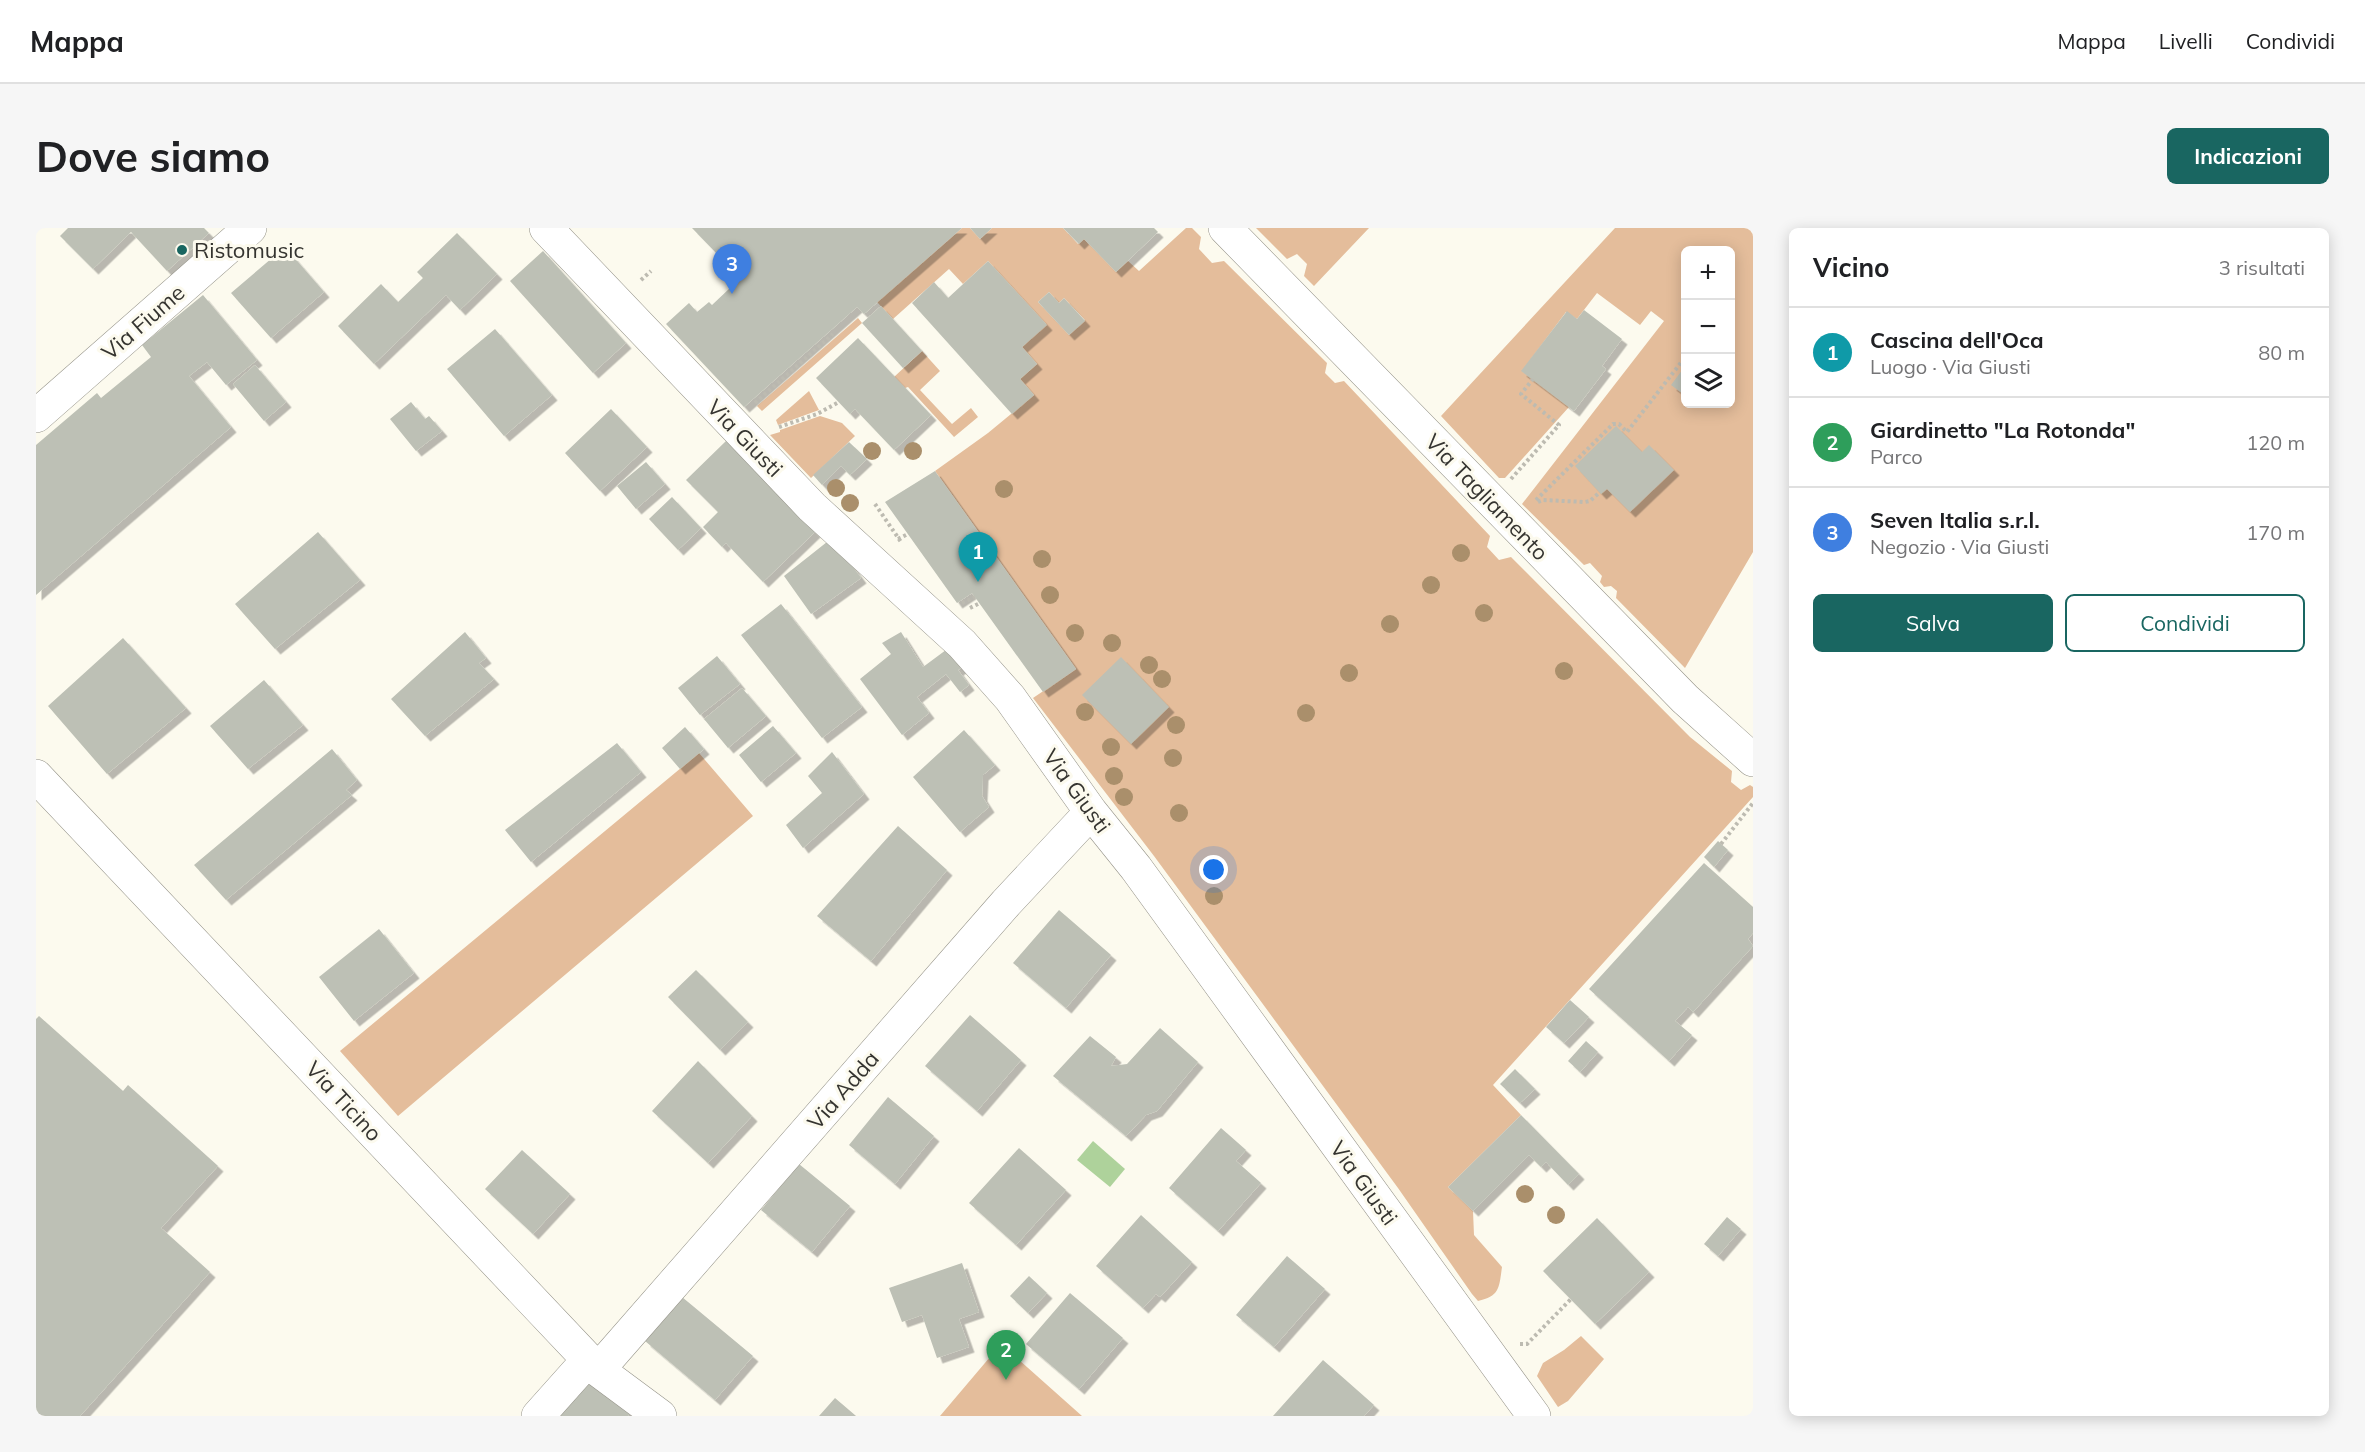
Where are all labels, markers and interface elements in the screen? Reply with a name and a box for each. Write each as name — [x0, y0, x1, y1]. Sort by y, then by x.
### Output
text: Mappa — [30, 24, 124, 59]
text: Mappa — [2057, 28, 2126, 54]
text: Livelli — [2159, 28, 2213, 54]
text: Condividi — [2246, 28, 2335, 54]
button: Indicazioni — [2167, 128, 2329, 184]
text: Dove siamo — [36, 130, 270, 183]
place label: Ristomusic — [194, 236, 305, 264]
marker: Ristomusic — [175, 243, 189, 257]
pin: 3 — [712, 244, 752, 294]
map controls — [1681, 246, 1735, 408]
button: + — [1681, 246, 1735, 300]
text: Vicino — [1813, 251, 1890, 284]
text: 3 risultati — [2219, 255, 2305, 280]
street label: Via Fiume — [96, 278, 190, 366]
button: − — [1681, 300, 1735, 354]
text: Cascina dell'Oca — [1870, 326, 2044, 354]
text: 1 — [1827, 340, 1839, 365]
text: 80 m — [2258, 340, 2305, 365]
button: layers — [1681, 354, 1735, 408]
text: Luogo · Via Giusti — [1870, 354, 2031, 379]
street label: Via Giusti — [701, 393, 789, 483]
text: Giardinetto "La Rotonda" — [1870, 416, 2135, 444]
street label: Via Tagliamento — [1419, 428, 1555, 566]
text: 2 — [1827, 430, 1839, 455]
text: 120 m — [2246, 430, 2305, 455]
text: Parco — [1870, 444, 1923, 469]
text: Seven Italia s.r.l. — [1870, 506, 2040, 534]
text: 3 — [1827, 520, 1839, 545]
text: 170 m — [2246, 520, 2305, 545]
pin: 1 — [958, 532, 998, 582]
text: Negozio · Via Giusti — [1870, 534, 2049, 559]
button: Salva — [1813, 594, 2053, 652]
button: Condividi — [2065, 594, 2305, 652]
street label: Via Giusti — [1037, 743, 1117, 839]
your location — [1199, 855, 1228, 884]
street label: Via Adda — [801, 1045, 885, 1135]
street label: Via Ticino — [300, 1055, 388, 1147]
street label: Via Giusti — [1324, 1135, 1404, 1231]
pin: 2 — [986, 1330, 1026, 1380]

